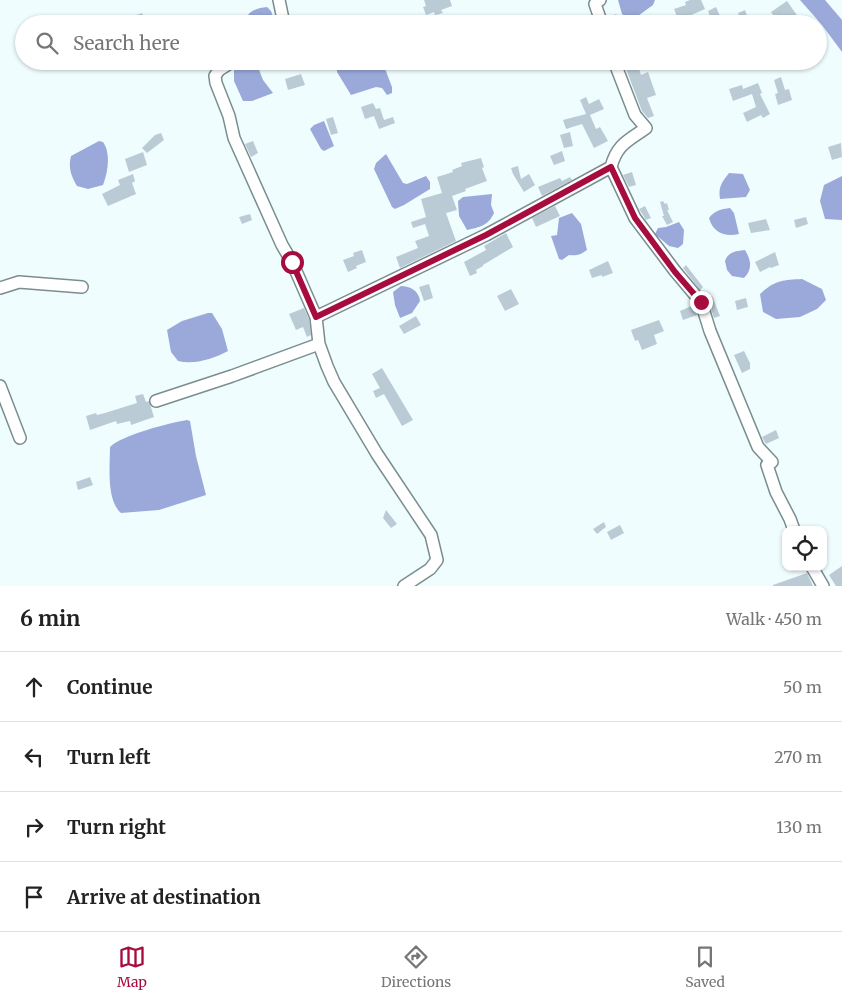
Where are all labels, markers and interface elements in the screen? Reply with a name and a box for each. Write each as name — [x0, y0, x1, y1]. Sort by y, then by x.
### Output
search box — [15, 15, 827, 70]
icon: search — [33, 29, 61, 57]
text: Search here — [73, 31, 180, 55]
route start — [281, 251, 304, 274]
route end — [690, 291, 713, 314]
map controls — [782, 526, 827, 571]
button: locate — [782, 526, 827, 571]
text: 6 min — [20, 605, 80, 632]
text: Walk · 450 m — [726, 609, 822, 629]
icon: ahead — [20, 673, 48, 701]
text: Continue — [67, 675, 153, 699]
text: 50 m — [783, 677, 822, 697]
icon: left — [20, 743, 48, 771]
text: Turn left — [67, 745, 151, 769]
text: 270 m — [774, 747, 822, 767]
icon: right — [20, 813, 48, 841]
text: Turn right — [67, 815, 166, 839]
text: 130 m — [776, 817, 822, 837]
icon: arrive — [20, 883, 48, 911]
text: Arrive at destination — [67, 885, 261, 909]
tab: Map — [117, 943, 147, 991]
tab: Directions — [381, 943, 451, 991]
tab: Saved — [685, 943, 725, 991]

